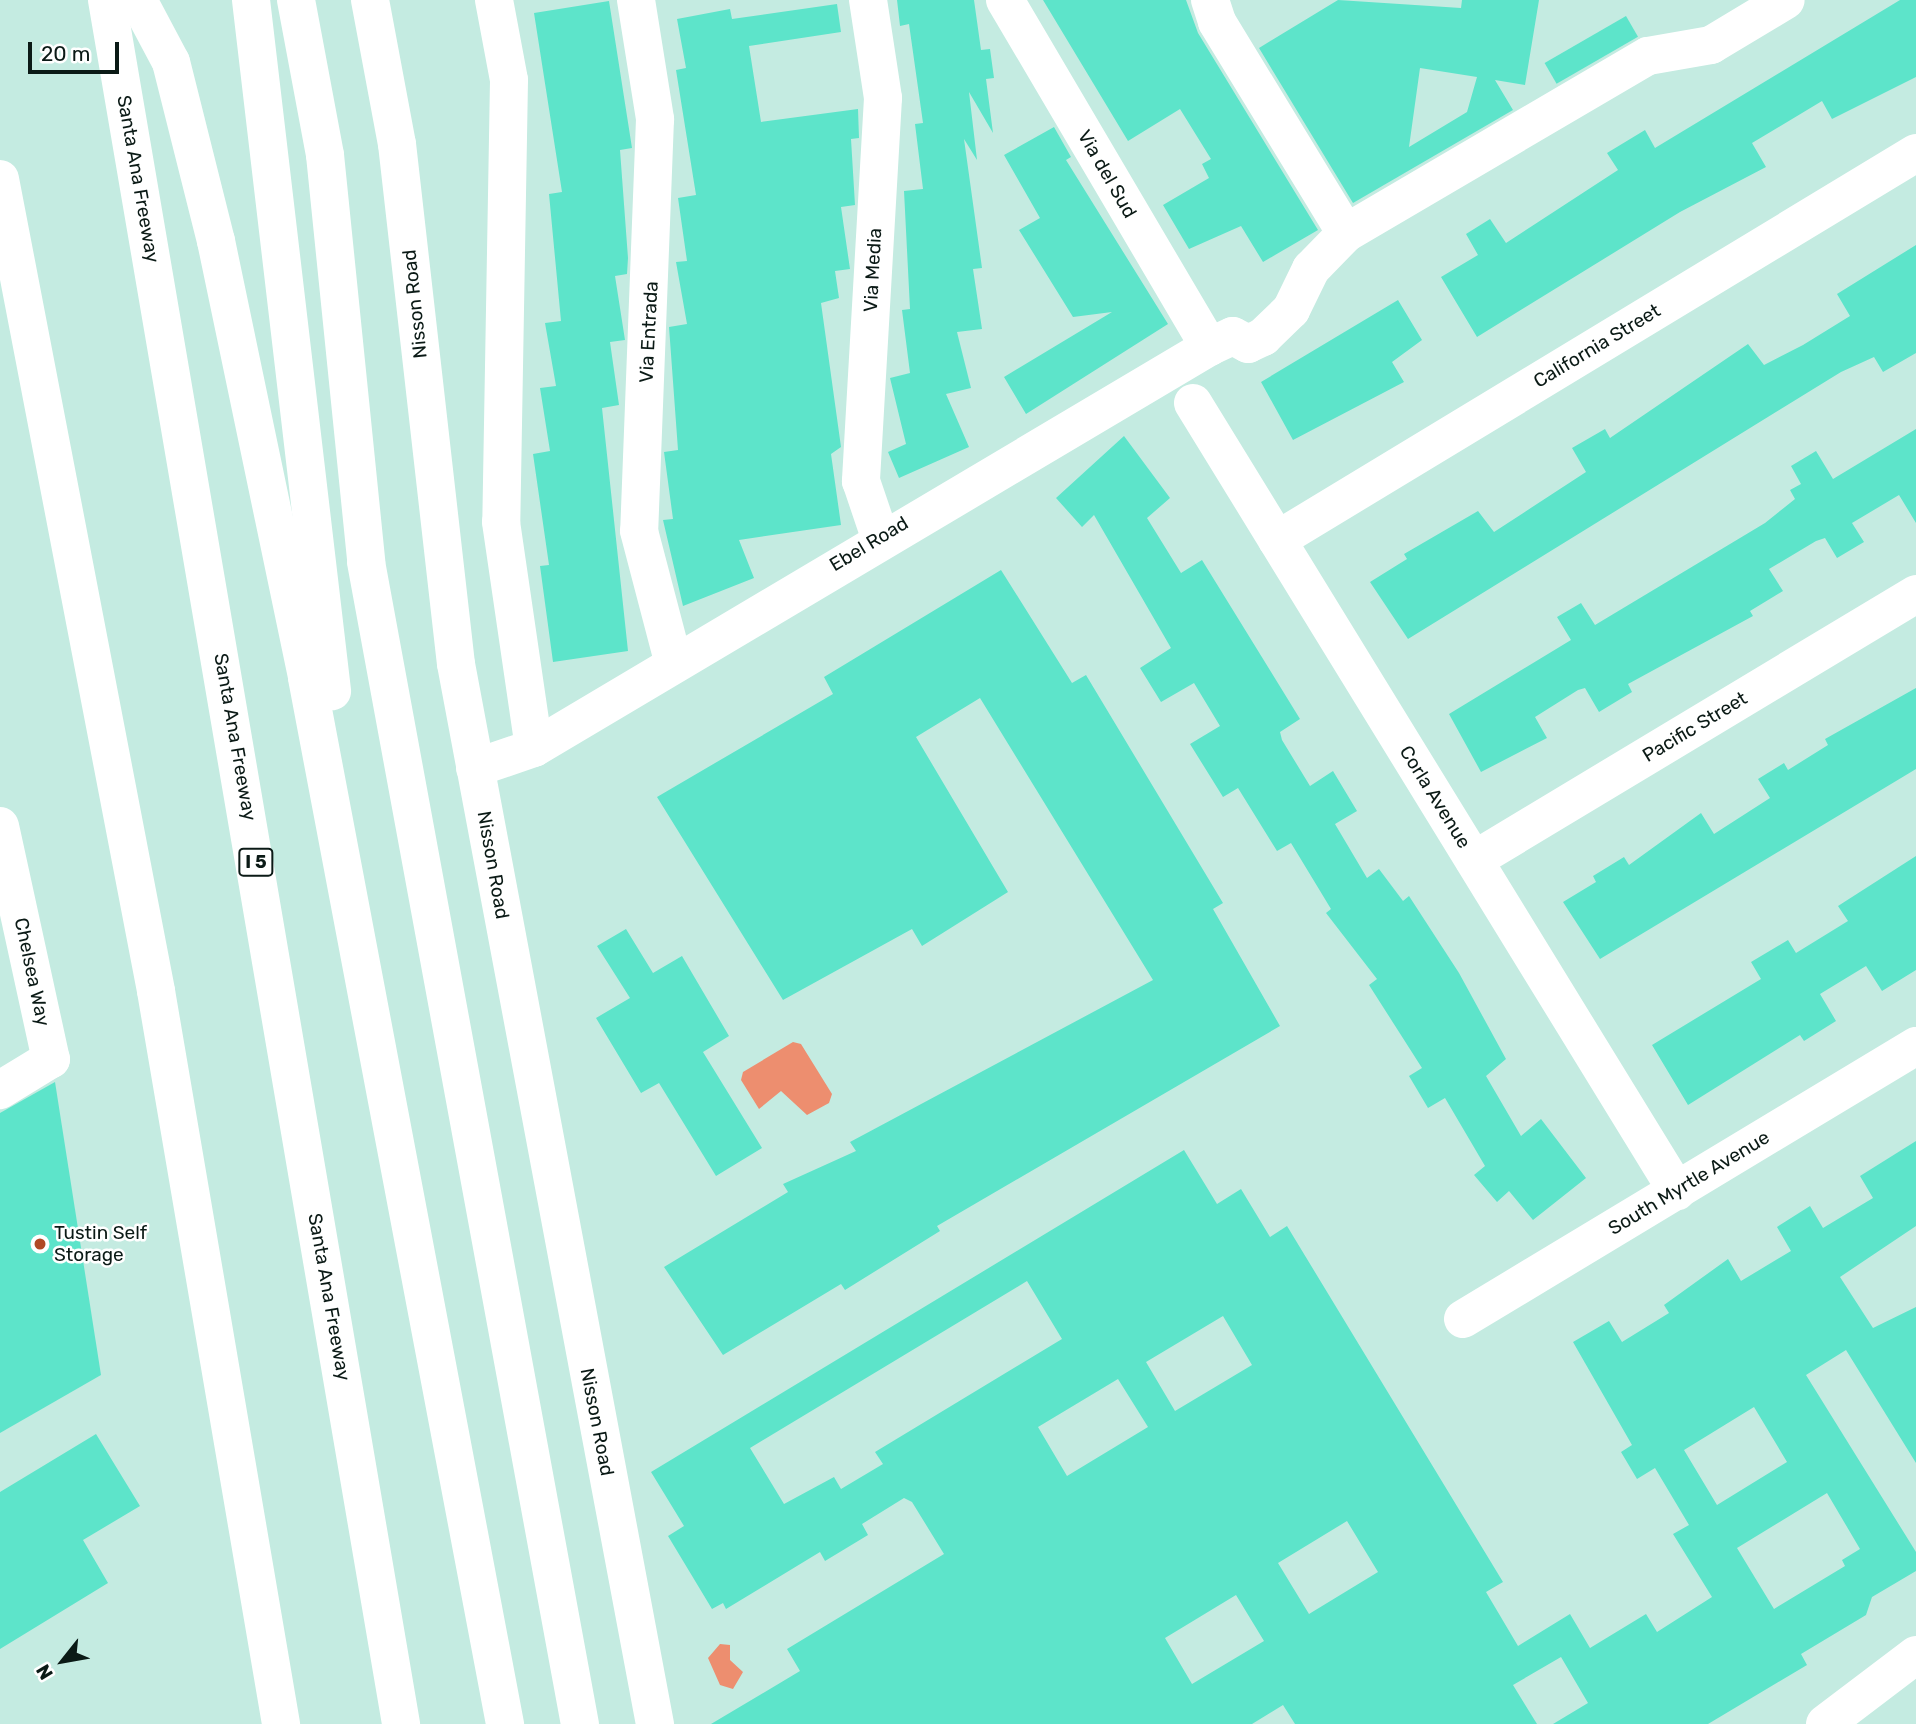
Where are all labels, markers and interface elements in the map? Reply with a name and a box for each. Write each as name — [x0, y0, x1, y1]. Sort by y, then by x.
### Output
scale bar — [32, 28, 122, 72]
text: 20 m — [41, 41, 90, 66]
street label: Santa Ana Freeway — [112, 93, 164, 265]
street label: Via del Sud — [1073, 126, 1141, 222]
street label: Via Media — [859, 227, 887, 313]
street label: Nisson Road — [398, 248, 432, 360]
street label: Via Entrada — [635, 281, 663, 383]
street label: California Street — [1529, 299, 1665, 393]
street label: Ebel Road — [826, 512, 912, 576]
street label: Santa Ana Freeway — [209, 651, 261, 823]
street label: Pacific Street — [1639, 687, 1751, 767]
street label: Corla Avenue — [1394, 741, 1476, 853]
street label: Nisson Road — [472, 809, 514, 921]
road number: I 5 — [237, 848, 275, 876]
street label: Chelsea Way — [9, 916, 55, 1028]
street label: South Myrtle Avenue — [1604, 1126, 1774, 1240]
street label: Santa Ana Freeway — [303, 1211, 355, 1383]
place label: Tustin Self Storage — [54, 1222, 147, 1266]
marker: Tustin Self Storage — [32, 1236, 48, 1252]
street label: Nisson Road — [575, 1366, 619, 1478]
north arrow — [28, 1626, 98, 1696]
text: N — [31, 1660, 58, 1684]

